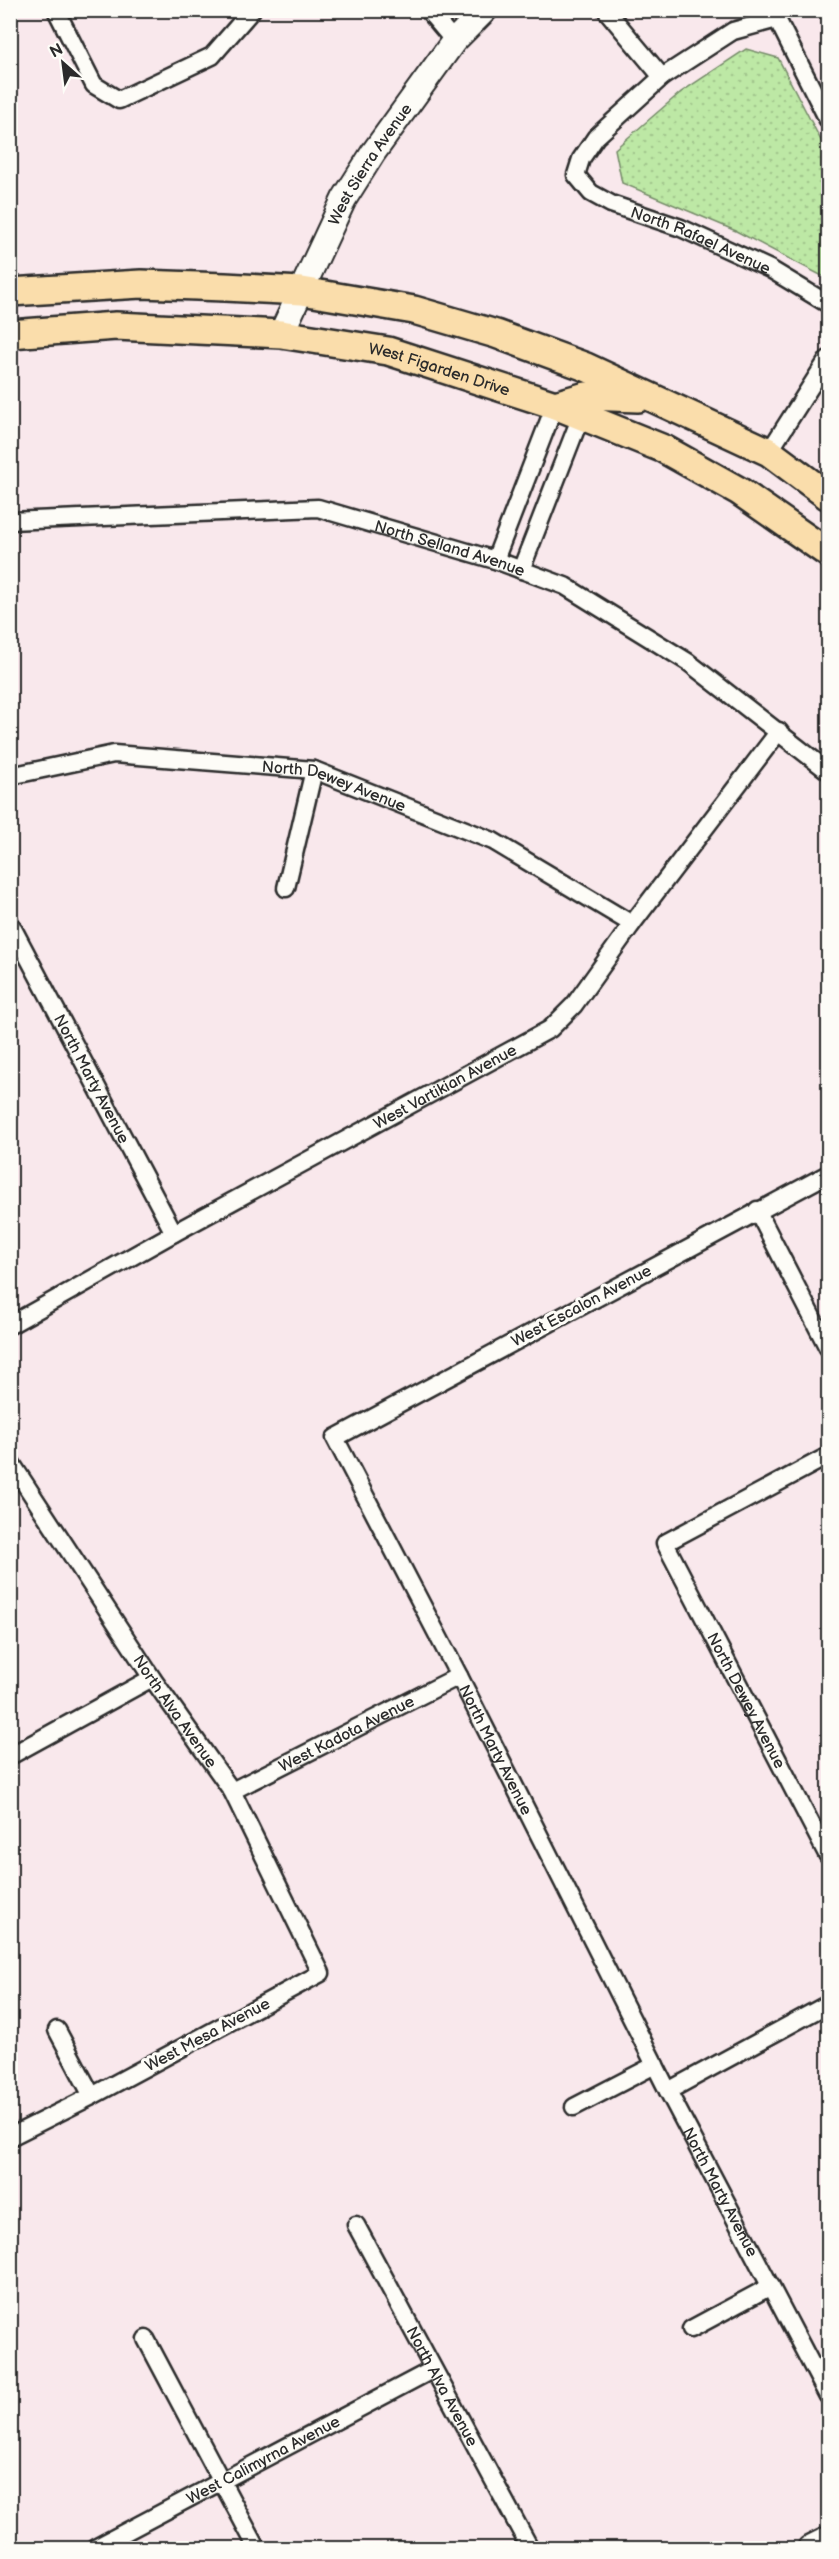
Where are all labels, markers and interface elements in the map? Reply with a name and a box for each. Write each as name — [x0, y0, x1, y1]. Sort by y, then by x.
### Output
north arrow — [33, 33, 93, 93]
text: N — [47, 40, 66, 62]
street label: West Sierra Avenue — [325, 100, 417, 229]
street label: North Rafael Avenue — [628, 203, 774, 279]
street label: West Figarden Drive — [367, 340, 512, 401]
street label: North Selland Avenue — [372, 517, 528, 581]
street label: North Dewey Avenue — [261, 758, 409, 817]
street label: North Marty Avenue — [49, 1012, 133, 1147]
street label: West Vartikian Avenue — [371, 1041, 521, 1134]
street label: West Escalon Avenue — [508, 1261, 655, 1351]
street label: North Dewey Avenue — [702, 1630, 789, 1772]
street label: North Alva Avenue — [129, 1652, 221, 1772]
street label: North Marty Avenue — [454, 1682, 536, 1819]
street label: West Kadota Avenue — [276, 1692, 418, 1777]
street label: West Mesa Avenue — [142, 1994, 274, 2076]
street label: North Marty Avenue — [678, 2125, 761, 2261]
street label: North Alva Avenue — [402, 2324, 482, 2450]
street label: West Calimyrna Avenue — [184, 2412, 344, 2509]

